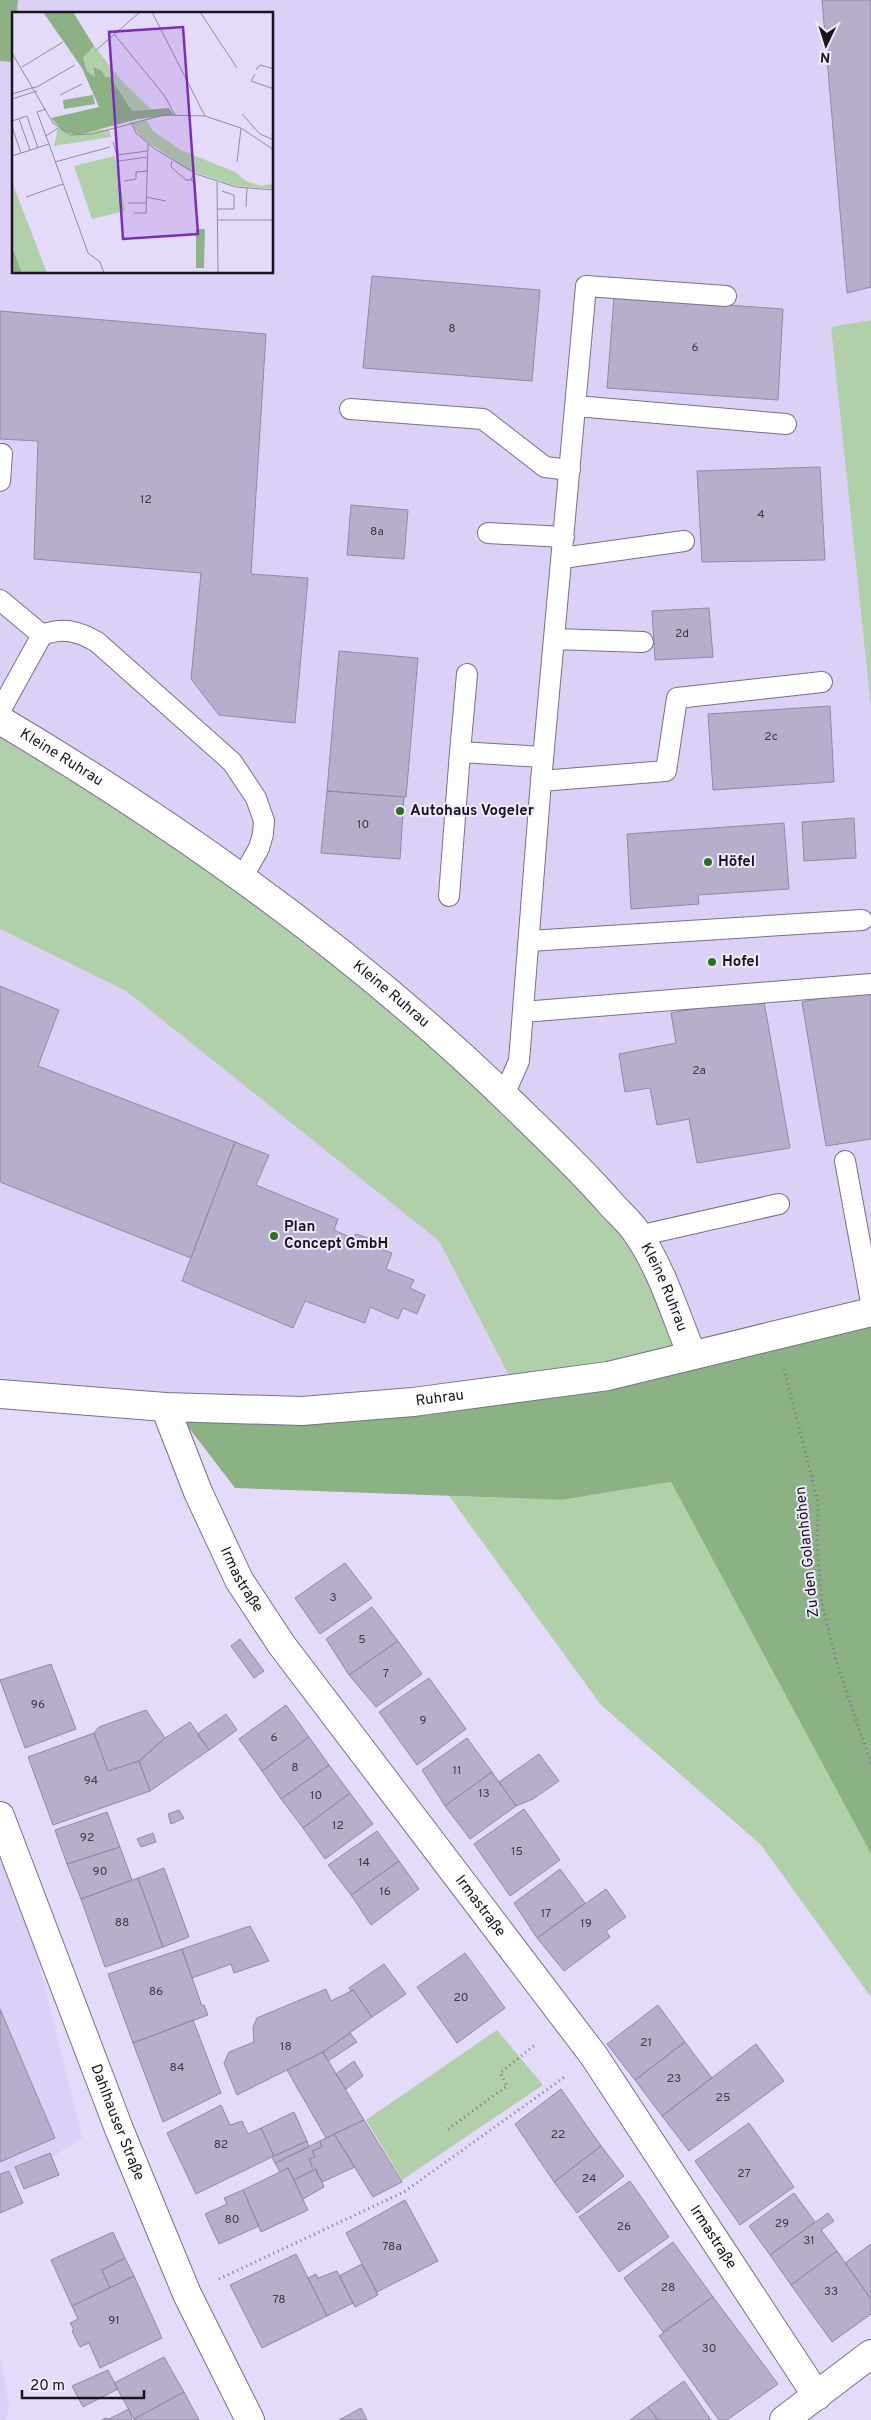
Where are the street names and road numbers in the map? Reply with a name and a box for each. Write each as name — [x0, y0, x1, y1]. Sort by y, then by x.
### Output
street label: Kleine Ruhrau — [16, 725, 107, 791]
street label: Kleine Ruhrau — [349, 956, 433, 1032]
street label: Kleine Ruhrau — [636, 1239, 691, 1334]
street label: Ruhrau — [414, 1386, 465, 1411]
street label: Zu den Golanhöhen — [792, 1485, 824, 1619]
street label: Irmastraße — [215, 1544, 267, 1616]
street label: Irmastraße — [451, 1872, 510, 1941]
street label: Dahlhauser Straße — [86, 2062, 149, 2183]
street label: Irmastraße — [685, 2202, 741, 2273]

